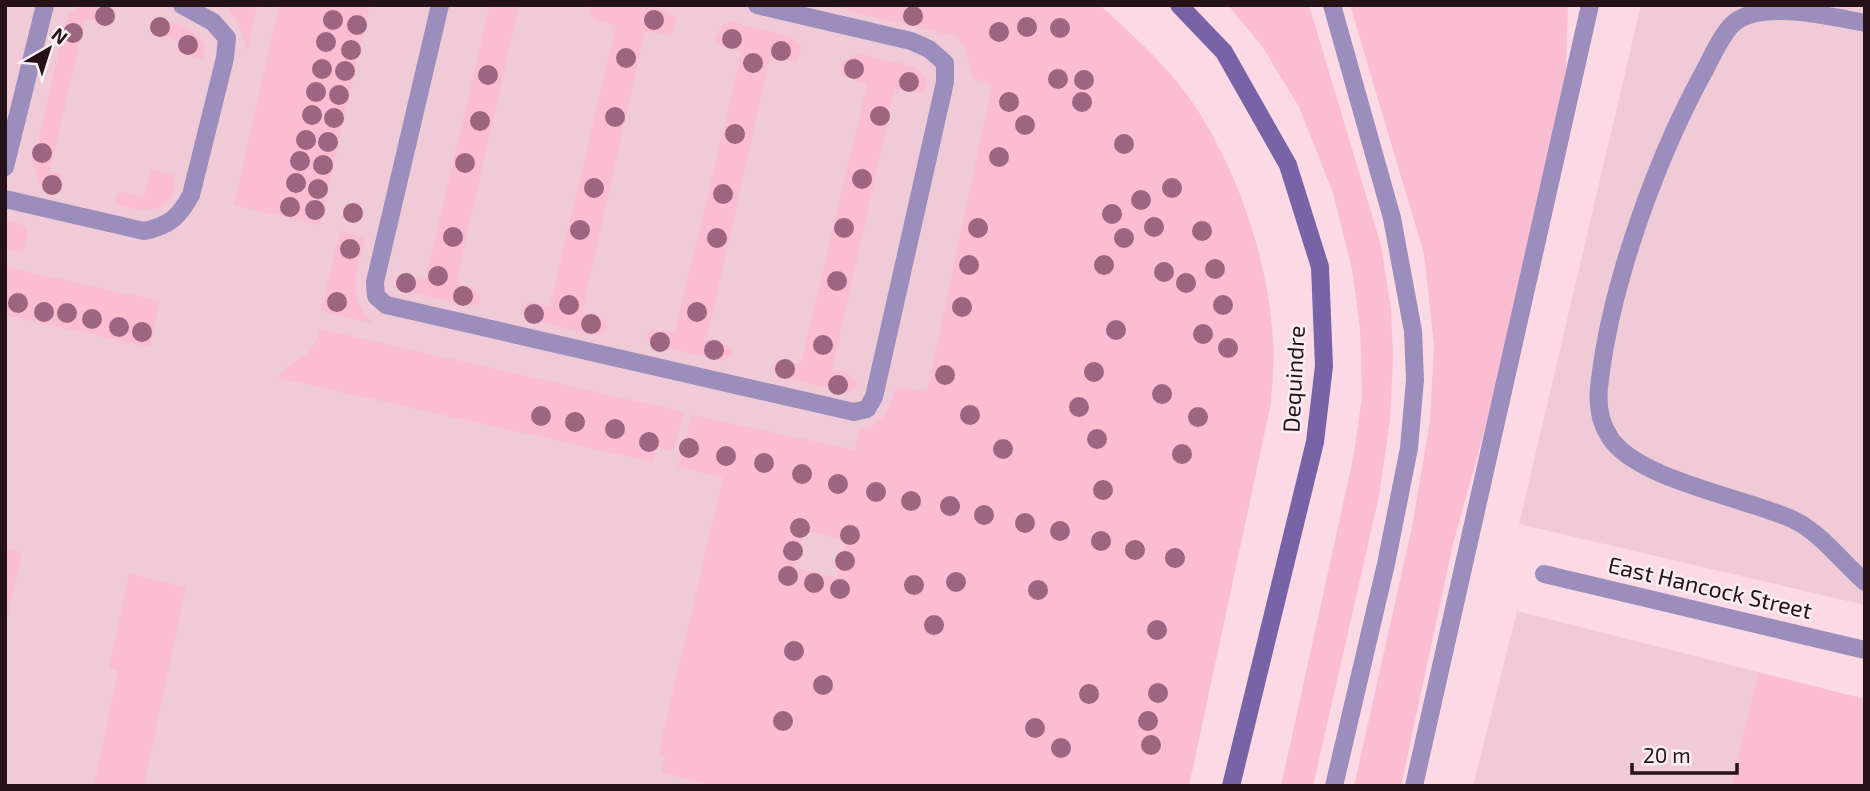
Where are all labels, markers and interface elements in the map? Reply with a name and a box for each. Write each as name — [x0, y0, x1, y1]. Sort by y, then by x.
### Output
north arrow — [14, 14, 84, 84]
text: N — [47, 22, 73, 49]
street label: Dequindre — [1276, 325, 1310, 433]
street label: East Hancock Street — [1606, 550, 1815, 624]
scale bar — [1632, 732, 1737, 776]
text: 20 m — [1643, 742, 1691, 767]

